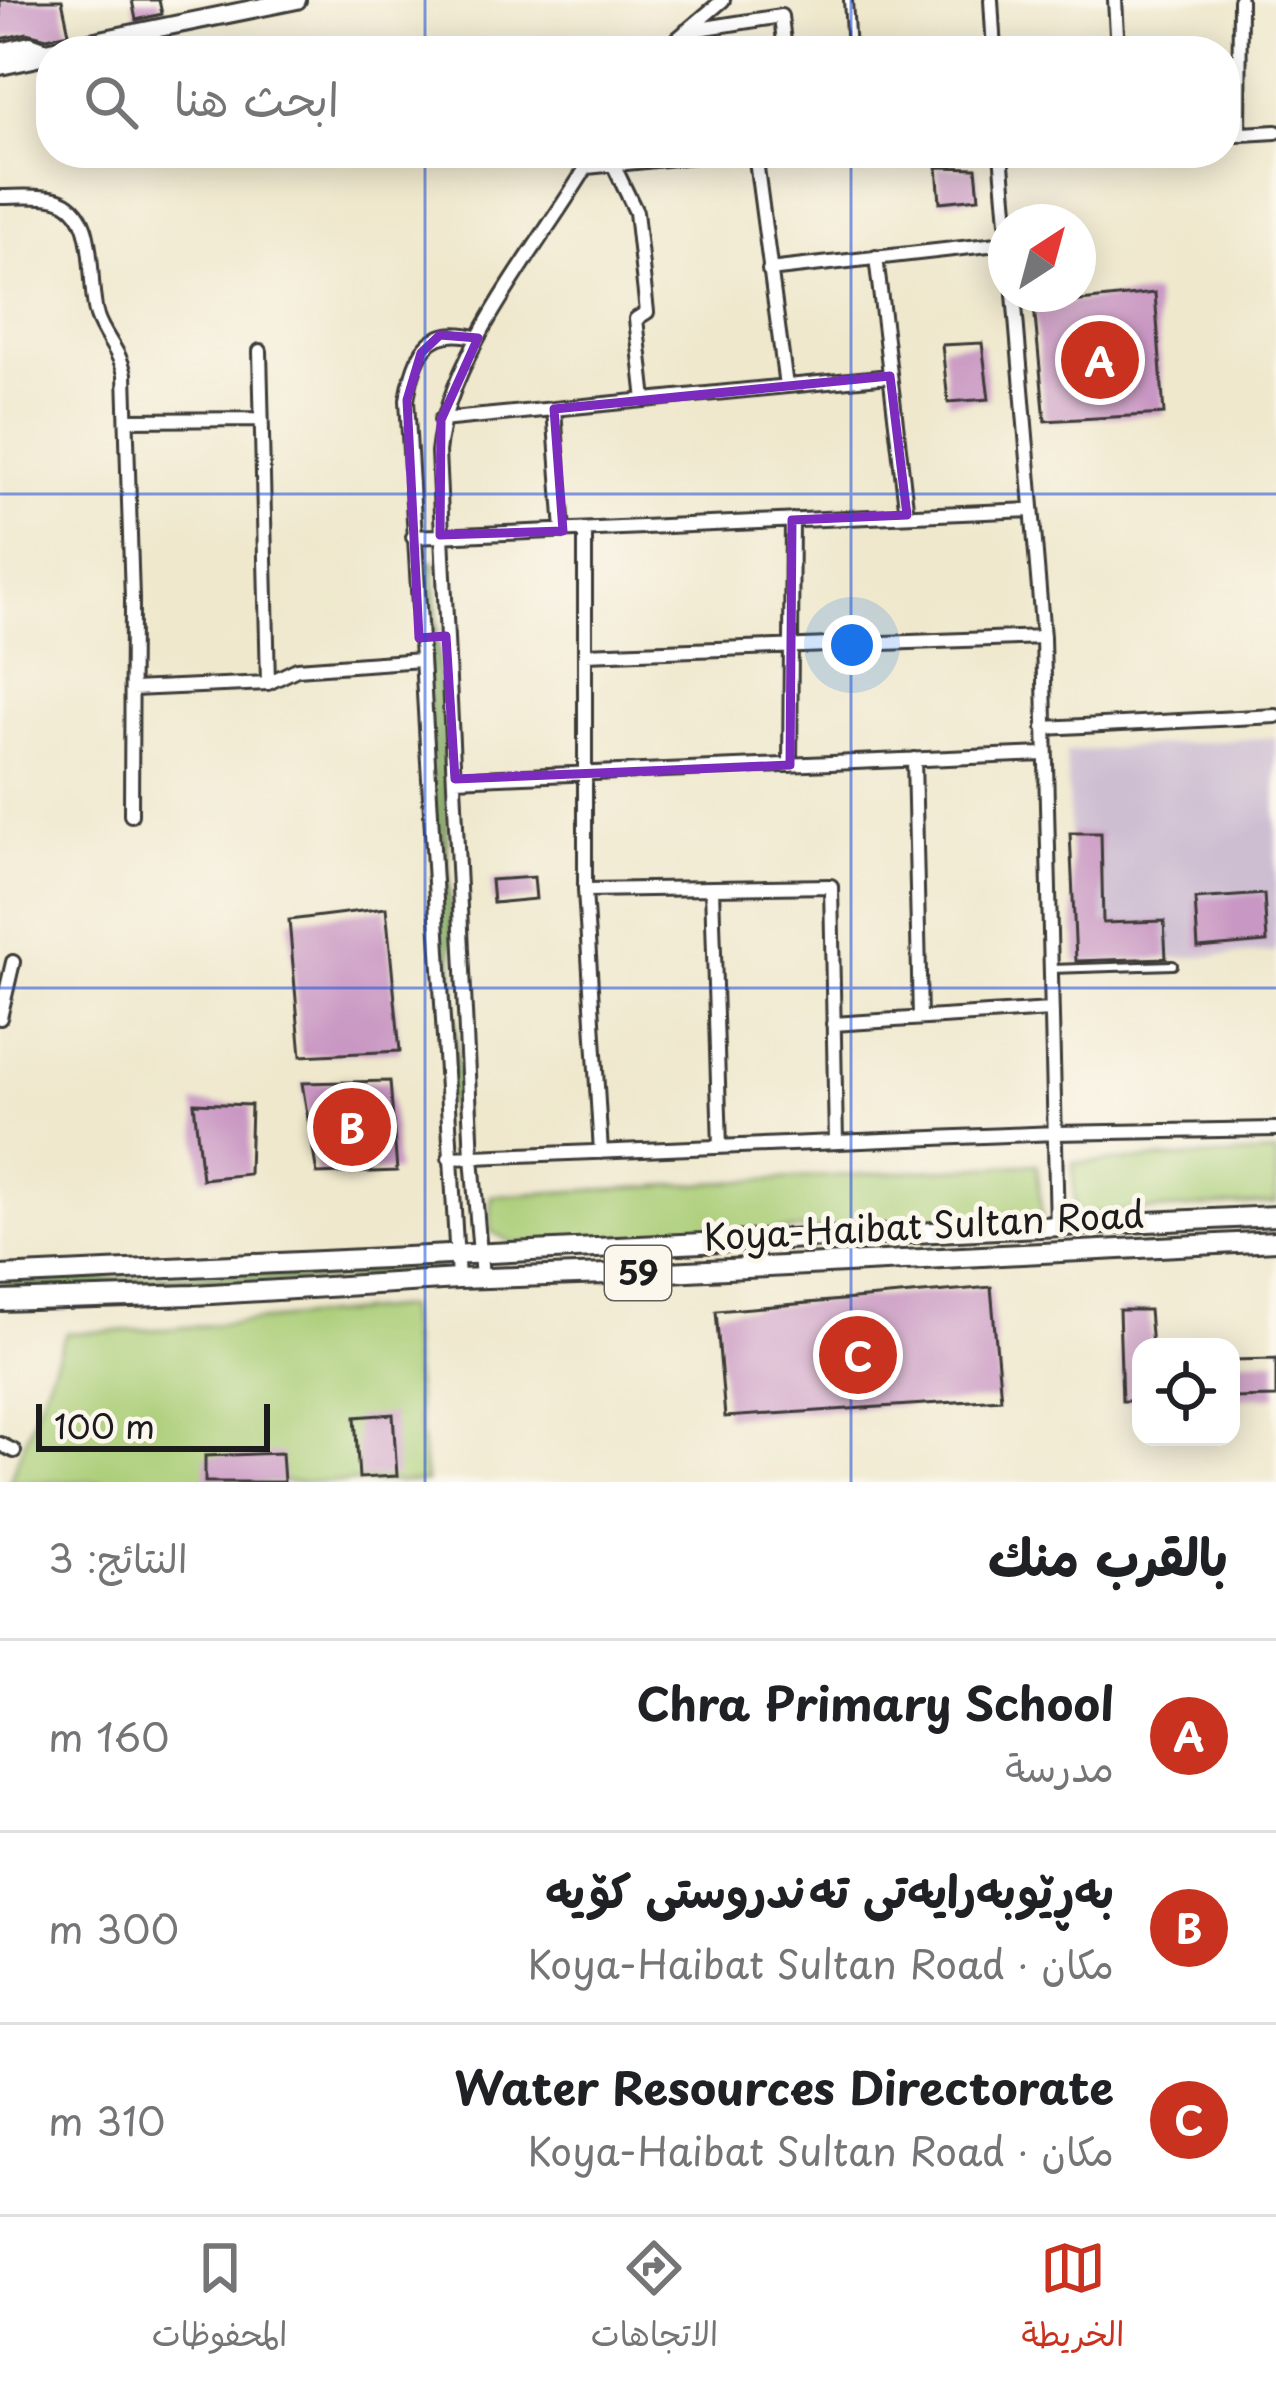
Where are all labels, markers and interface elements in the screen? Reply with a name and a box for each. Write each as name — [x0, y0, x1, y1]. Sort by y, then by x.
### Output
search box — [36, 36, 1240, 168]
text: ابحث هنا — [174, 63, 339, 131]
icon: search — [78, 69, 144, 135]
north arrow — [988, 204, 1096, 312]
pin: A — [1061, 315, 1139, 405]
your location — [822, 615, 882, 675]
pin: B — [313, 1082, 391, 1172]
street label: Koya-Haibat Sultan Road — [702, 1186, 1145, 1263]
road number: 59 — [605, 1246, 671, 1300]
pin: C — [819, 1310, 897, 1400]
map controls — [1132, 1338, 1240, 1446]
button: locate — [1132, 1338, 1240, 1446]
scale bar — [36, 1398, 270, 1451]
text: 100 m — [54, 1400, 155, 1450]
text: بالقرب منك — [988, 1516, 1228, 1593]
text: النتائج: 3 — [48, 1527, 188, 1586]
text: Chra Primary School — [637, 1668, 1114, 1736]
text: 160 m — [48, 1706, 170, 1765]
text: A — [1174, 1706, 1204, 1765]
text: مدرسة — [1005, 1736, 1114, 1795]
text: بەڕێوبەرایەتی تەندروستی کۆیە — [545, 1855, 1114, 1923]
text: 300 m — [48, 1898, 179, 1957]
text: B — [1176, 1898, 1202, 1957]
text: مكان · Koya-Haibat Sultan Road — [527, 1933, 1114, 1992]
text: Water Resources Directorate — [454, 2052, 1114, 2120]
text: 310 m — [48, 2090, 166, 2149]
text: C — [1174, 2090, 1204, 2149]
text: مكان · Koya-Haibat Sultan Road — [527, 2120, 1114, 2179]
tab: المحفوظات — [152, 2235, 288, 2364]
tab: الاتجاهات — [591, 2235, 718, 2364]
tab: الخريطة — [1021, 2235, 1124, 2364]

